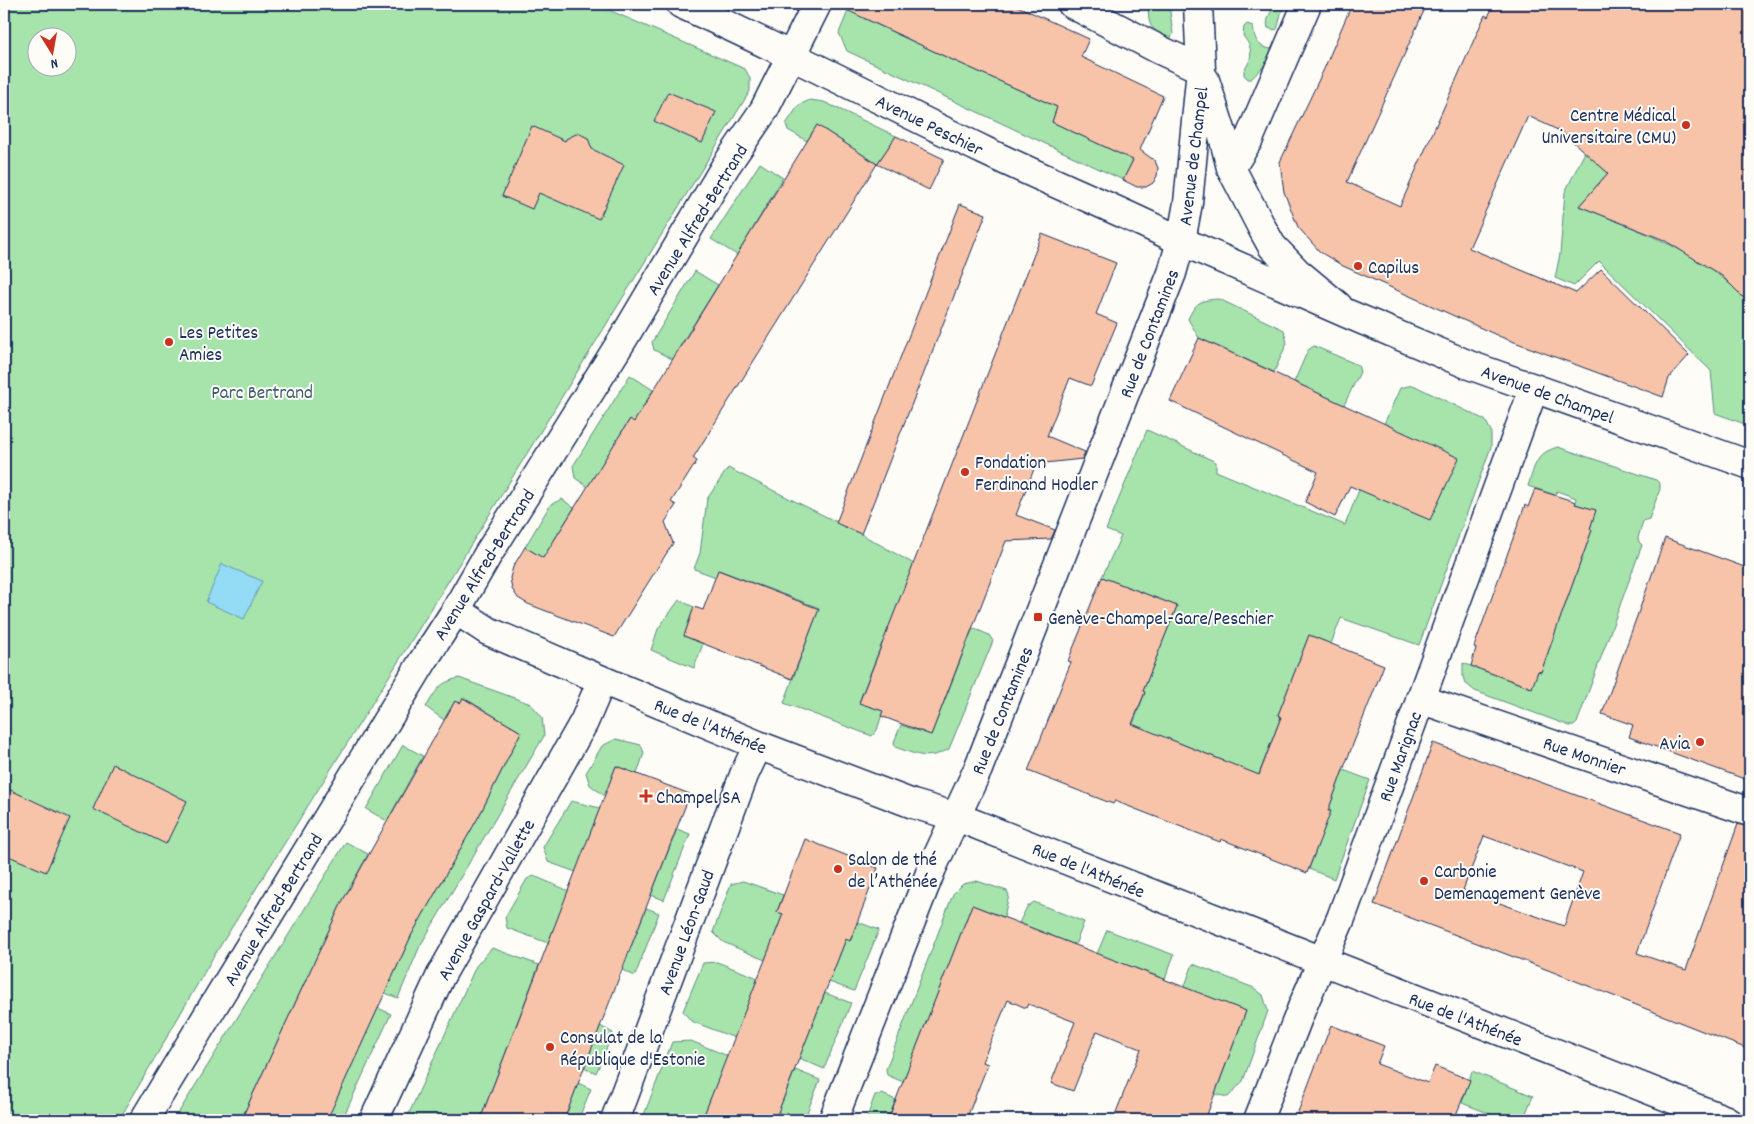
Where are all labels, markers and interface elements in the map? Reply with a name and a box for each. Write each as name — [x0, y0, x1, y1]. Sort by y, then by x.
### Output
north arrow — [28, 28, 78, 78]
text: N — [49, 52, 59, 73]
street label: Avenue de Champel — [1174, 85, 1217, 227]
street label: Avenue Peschier — [870, 89, 987, 165]
place label: Centre Médical Universitaire (CMU) — [1541, 104, 1676, 153]
marker: Centre Médical Universitaire (CMU) — [1680, 119, 1692, 131]
street label: Avenue Alfred-Bertrand — [641, 140, 756, 302]
place label: Capilus — [1368, 256, 1419, 283]
marker: Capilus — [1352, 260, 1364, 272]
street label: Rue de Contamines — [1114, 266, 1188, 403]
place label: Les Petites Amies — [179, 321, 258, 370]
marker: Les Petites Amies — [163, 336, 175, 348]
street label: Avenue de Champel — [1477, 360, 1617, 433]
park label: Parc Bertrand — [211, 381, 313, 408]
place label: Fondation Ferdinand Hodler — [975, 451, 1098, 500]
marker: Fondation Ferdinand Hodler — [959, 466, 971, 478]
street label: Avenue Alfred-Bertrand — [428, 485, 543, 647]
place label: Genève-Champel-Gare/Peschier — [1048, 607, 1273, 634]
marker: Genève-Champel-Gare/Peschier — [1032, 611, 1044, 623]
street label: Rue de Contamines — [966, 643, 1042, 779]
street label: Rue de l'Athénée — [649, 693, 770, 763]
street label: Rue Marignac — [1373, 708, 1431, 806]
street label: Rue Monnier — [1539, 732, 1629, 785]
place label: Avia — [1659, 732, 1691, 759]
marker: Avia — [1694, 736, 1706, 748]
place label: Champel SA — [656, 786, 741, 813]
marker: Champel SA — [640, 790, 652, 802]
street label: Avenue Gaspard-Vallette — [432, 815, 544, 986]
street label: Avenue Alfred-Bertrand — [219, 829, 331, 992]
street label: Rue de l'Athénée — [1027, 837, 1148, 907]
place label: Salon de thé de l’Athénée — [848, 848, 938, 897]
place label: Carbonie Demenagement Genève — [1434, 860, 1601, 909]
marker: Salon de thé de l’Athénée — [832, 863, 844, 875]
street label: Avenue Léon-Gaud — [653, 867, 723, 1000]
marker: Carbonie Demenagement Genève — [1418, 875, 1430, 887]
street label: Rue de l'Athénée — [1404, 987, 1525, 1055]
place label: Consulat de la République d'Estonie — [560, 1026, 705, 1075]
marker: Consulat de la République d'Estonie — [544, 1041, 556, 1053]

